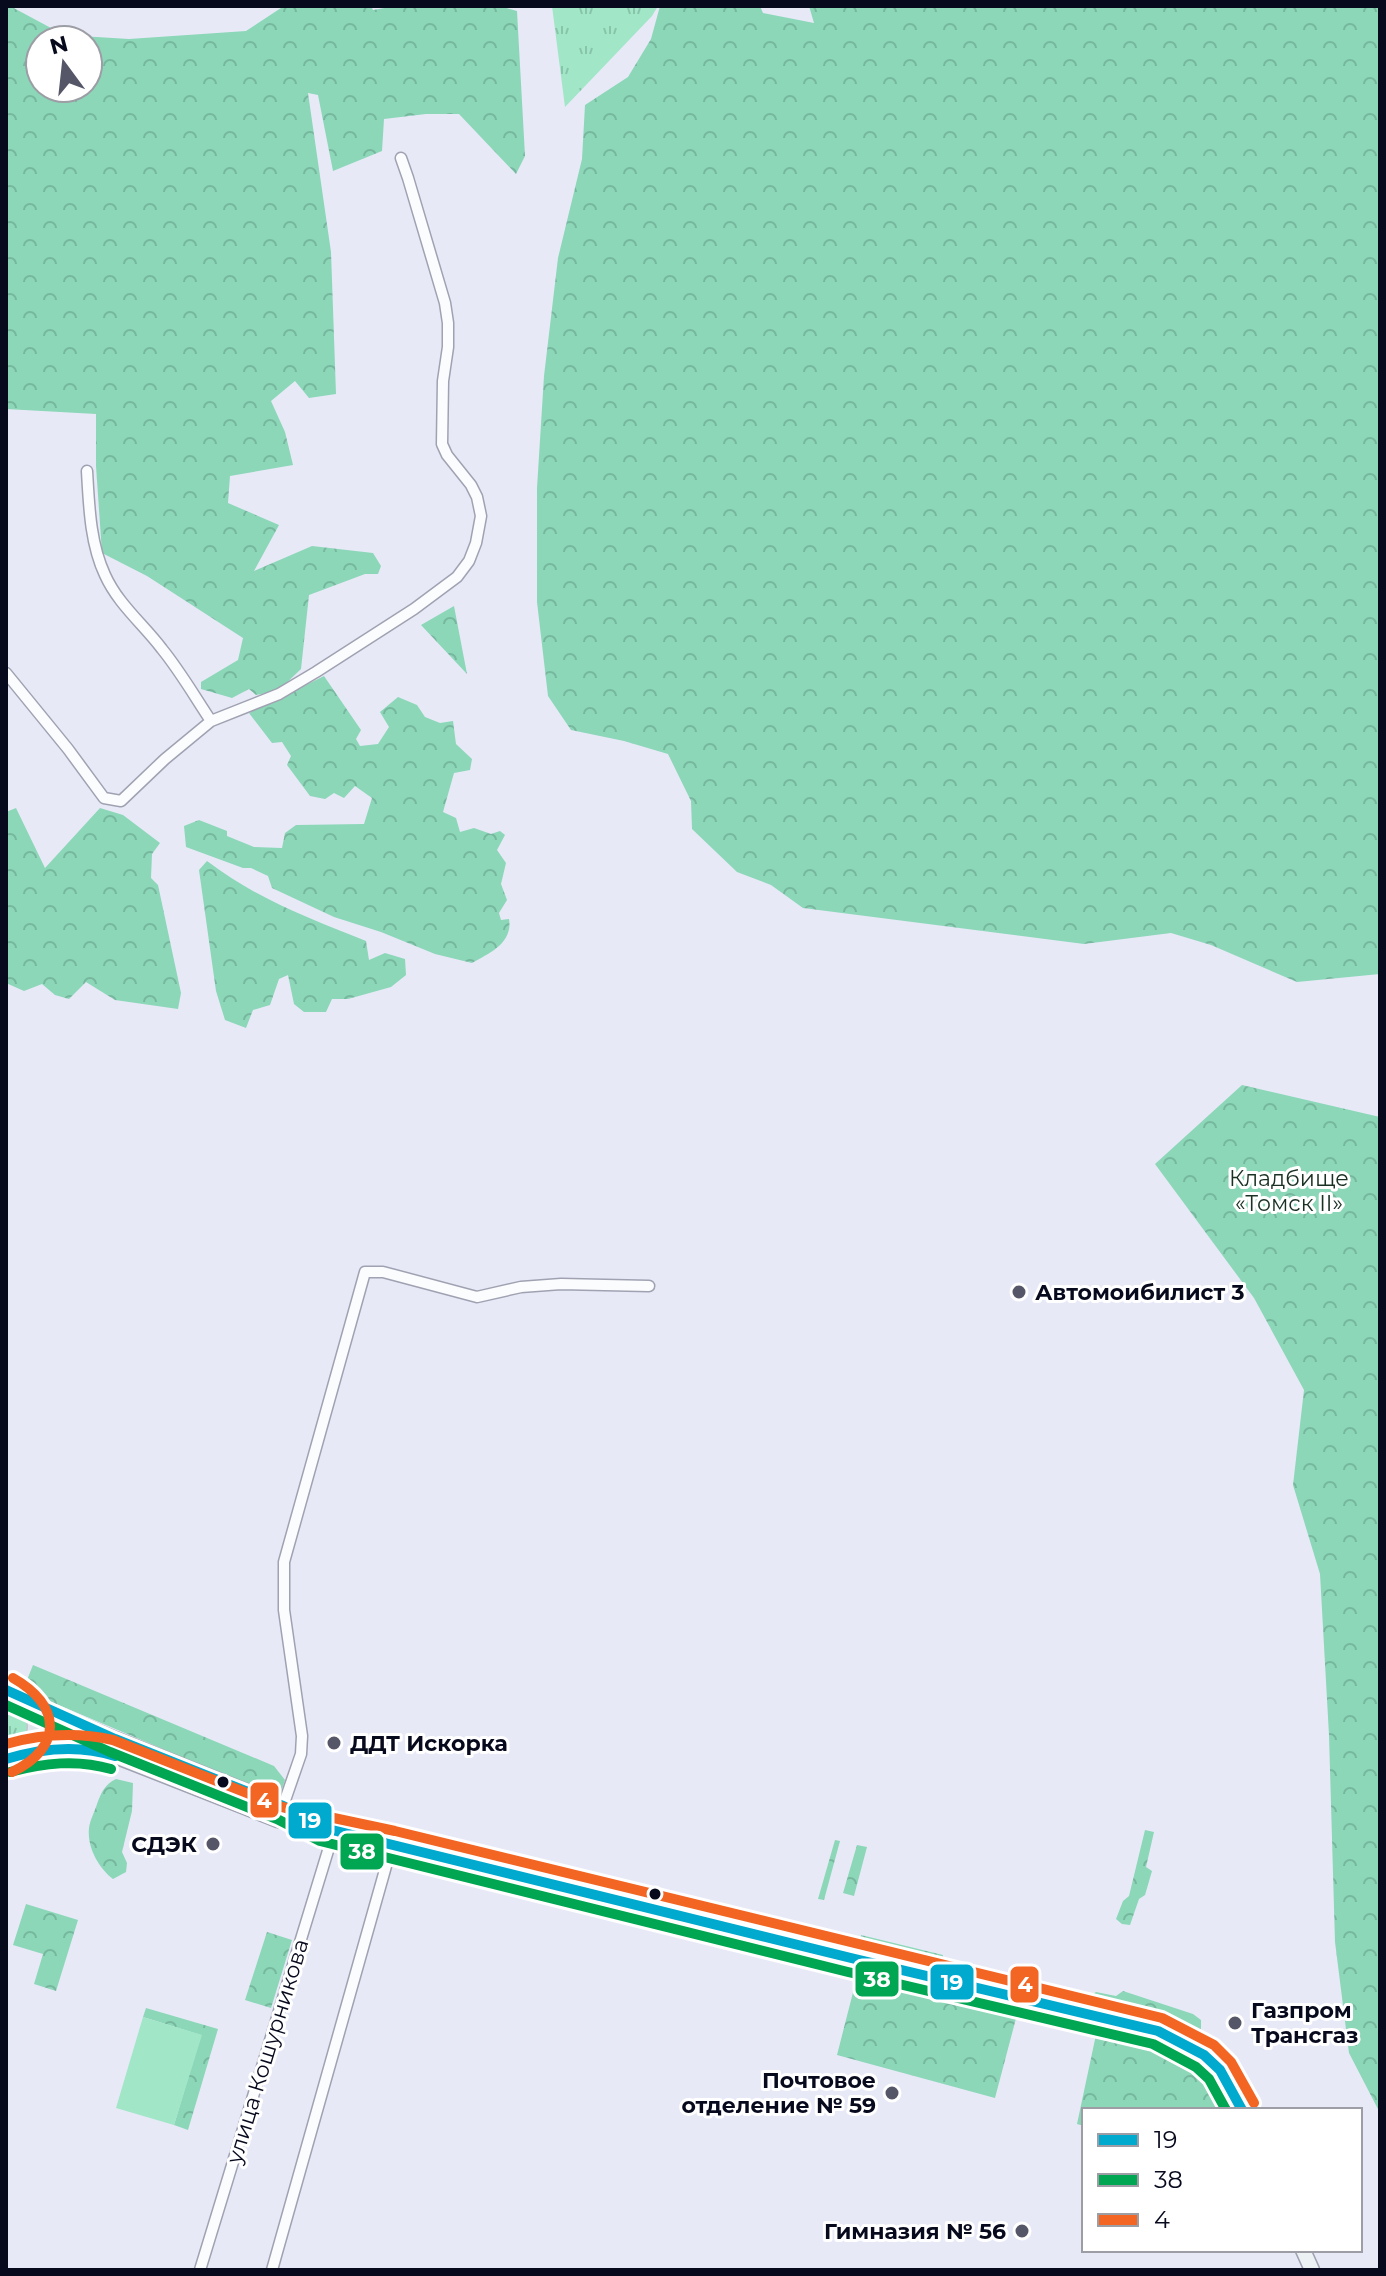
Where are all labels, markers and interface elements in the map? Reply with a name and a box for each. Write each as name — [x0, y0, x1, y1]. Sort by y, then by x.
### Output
north arrow — [24, 24, 104, 104]
text: N — [47, 30, 71, 61]
park label: Кладбище «Томск II» — [1229, 1165, 1349, 1217]
place label: Автомоибилист 3 — [1035, 1279, 1245, 1306]
marker: Автомоибилист 3 — [1010, 1283, 1028, 1301]
place label: ДДТ Искорка — [350, 1730, 508, 1757]
marker: ДДТ Искорка — [325, 1734, 343, 1752]
unlabelled marker — [215, 1774, 231, 1790]
line badge: 4 — [249, 1781, 280, 1819]
text: 4 — [256, 1787, 272, 1814]
line badge: 19 — [287, 1801, 333, 1840]
text: 19 — [299, 1807, 321, 1834]
place label: СДЭК — [131, 1831, 197, 1858]
line badge: 38 — [339, 1832, 385, 1871]
marker: СДЭК — [204, 1835, 222, 1853]
text: 38 — [347, 1838, 376, 1865]
unlabelled marker — [647, 1886, 663, 1902]
street label: улица Кошурникова — [220, 1936, 315, 2168]
line badge: 38 — [854, 1960, 900, 1998]
line badge: 19 — [929, 1963, 975, 2001]
line badge: 4 — [1009, 1965, 1040, 2004]
text: 38 — [862, 1966, 891, 1993]
text: 19 — [941, 1969, 963, 1996]
text: 4 — [1017, 1971, 1033, 1998]
place label: Газпром Трансгаз — [1251, 1997, 1358, 2049]
marker: Газпром Трансгаз — [1226, 2014, 1244, 2032]
place label: Почтовое отделение № 59 — [682, 2067, 876, 2119]
marker: Почтовое отделение № 59 — [883, 2084, 901, 2102]
legend — [1082, 2108, 1362, 2252]
text: 19 — [1154, 2125, 1177, 2154]
text: 38 — [1154, 2165, 1183, 2194]
text: 4 — [1154, 2205, 1170, 2234]
place label: Гимназия № 56 — [824, 2218, 1006, 2245]
marker: Гимназия № 56 — [1013, 2222, 1031, 2240]

